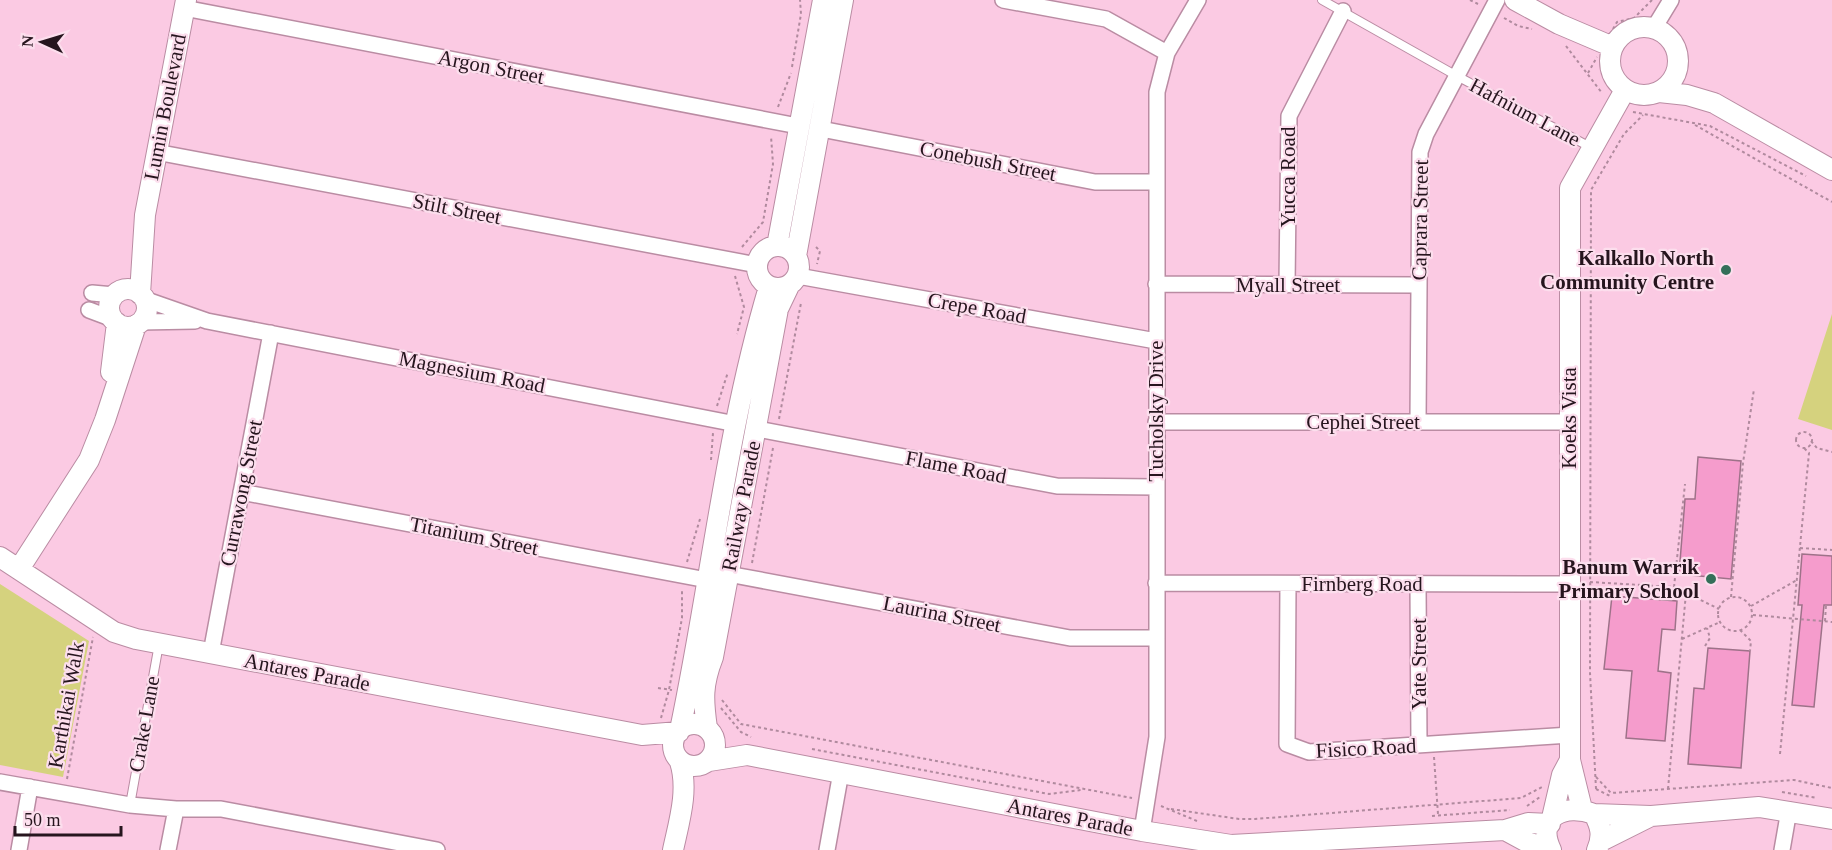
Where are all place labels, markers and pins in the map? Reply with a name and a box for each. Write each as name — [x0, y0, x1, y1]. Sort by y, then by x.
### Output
place label: Kalkallo North Community Centre — [1540, 246, 1714, 294]
marker: Kalkallo North Community Centre — [1719, 263, 1733, 277]
place label: Banum Warrik Primary School — [1558, 555, 1699, 603]
marker: Banum Warrik Primary School — [1704, 572, 1718, 586]

